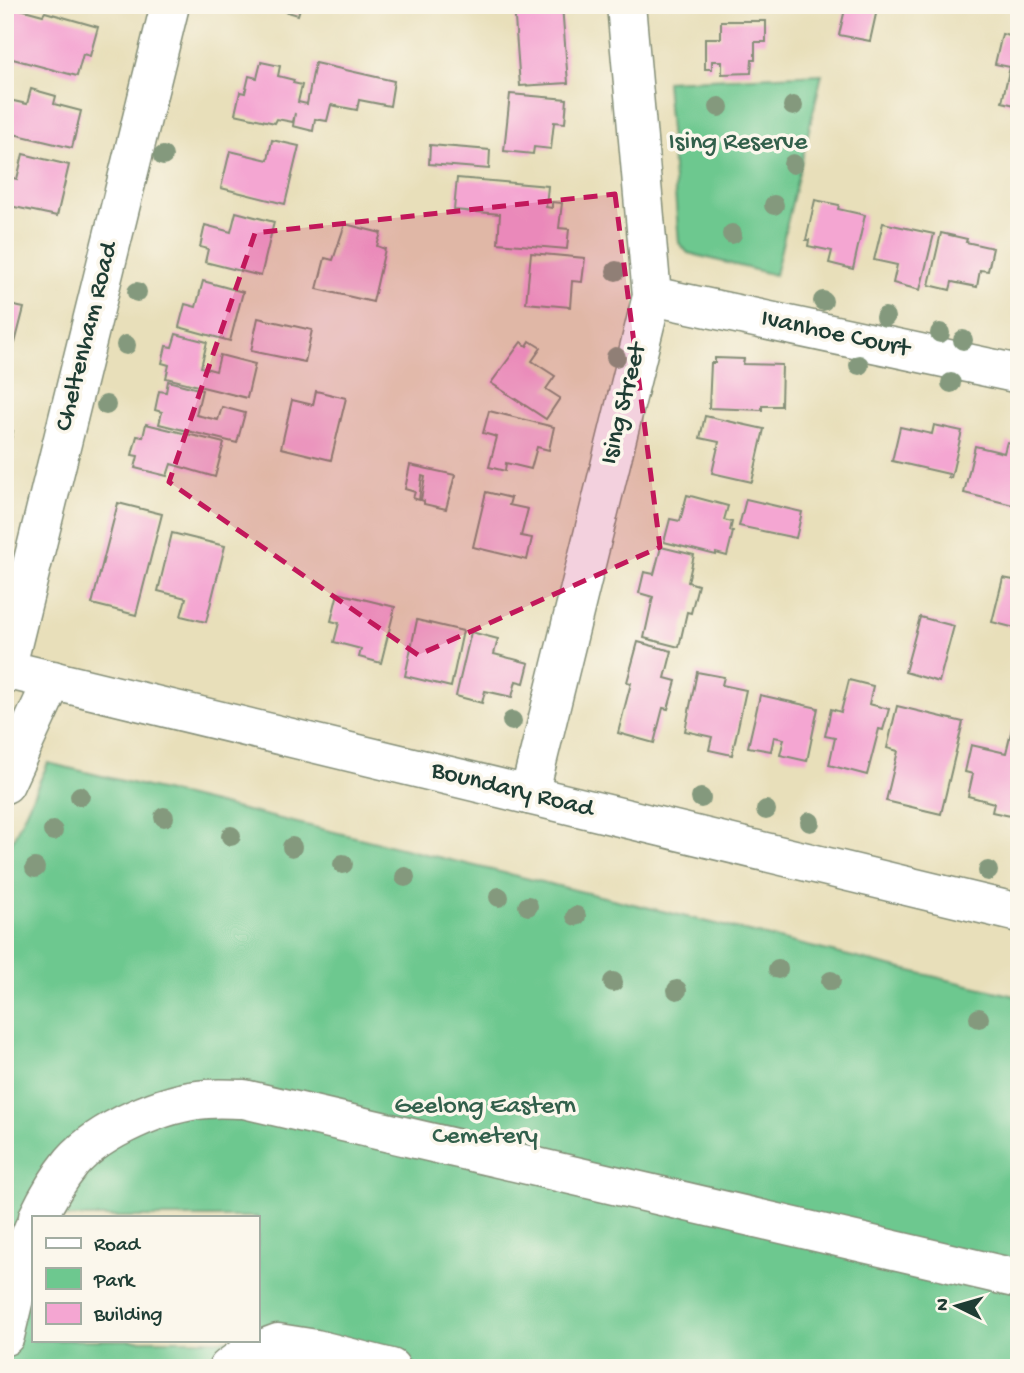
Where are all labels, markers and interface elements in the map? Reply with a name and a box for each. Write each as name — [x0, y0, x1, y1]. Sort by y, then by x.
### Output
park label: Ising Reserve — [669, 128, 808, 159]
street label: Cheltenham Road — [50, 238, 127, 435]
street label: Ivanhoe Court — [758, 304, 914, 366]
street label: Ising Street — [595, 338, 656, 468]
street label: Boundary Road — [427, 756, 598, 827]
park label: Geelong Eastern Cemetery — [394, 1092, 576, 1153]
legend — [32, 1216, 259, 1342]
text: Road — [94, 1234, 142, 1259]
text: Park — [93, 1270, 137, 1295]
north arrow — [922, 1272, 992, 1342]
text: N — [932, 1298, 956, 1312]
text: Building — [93, 1304, 163, 1329]

